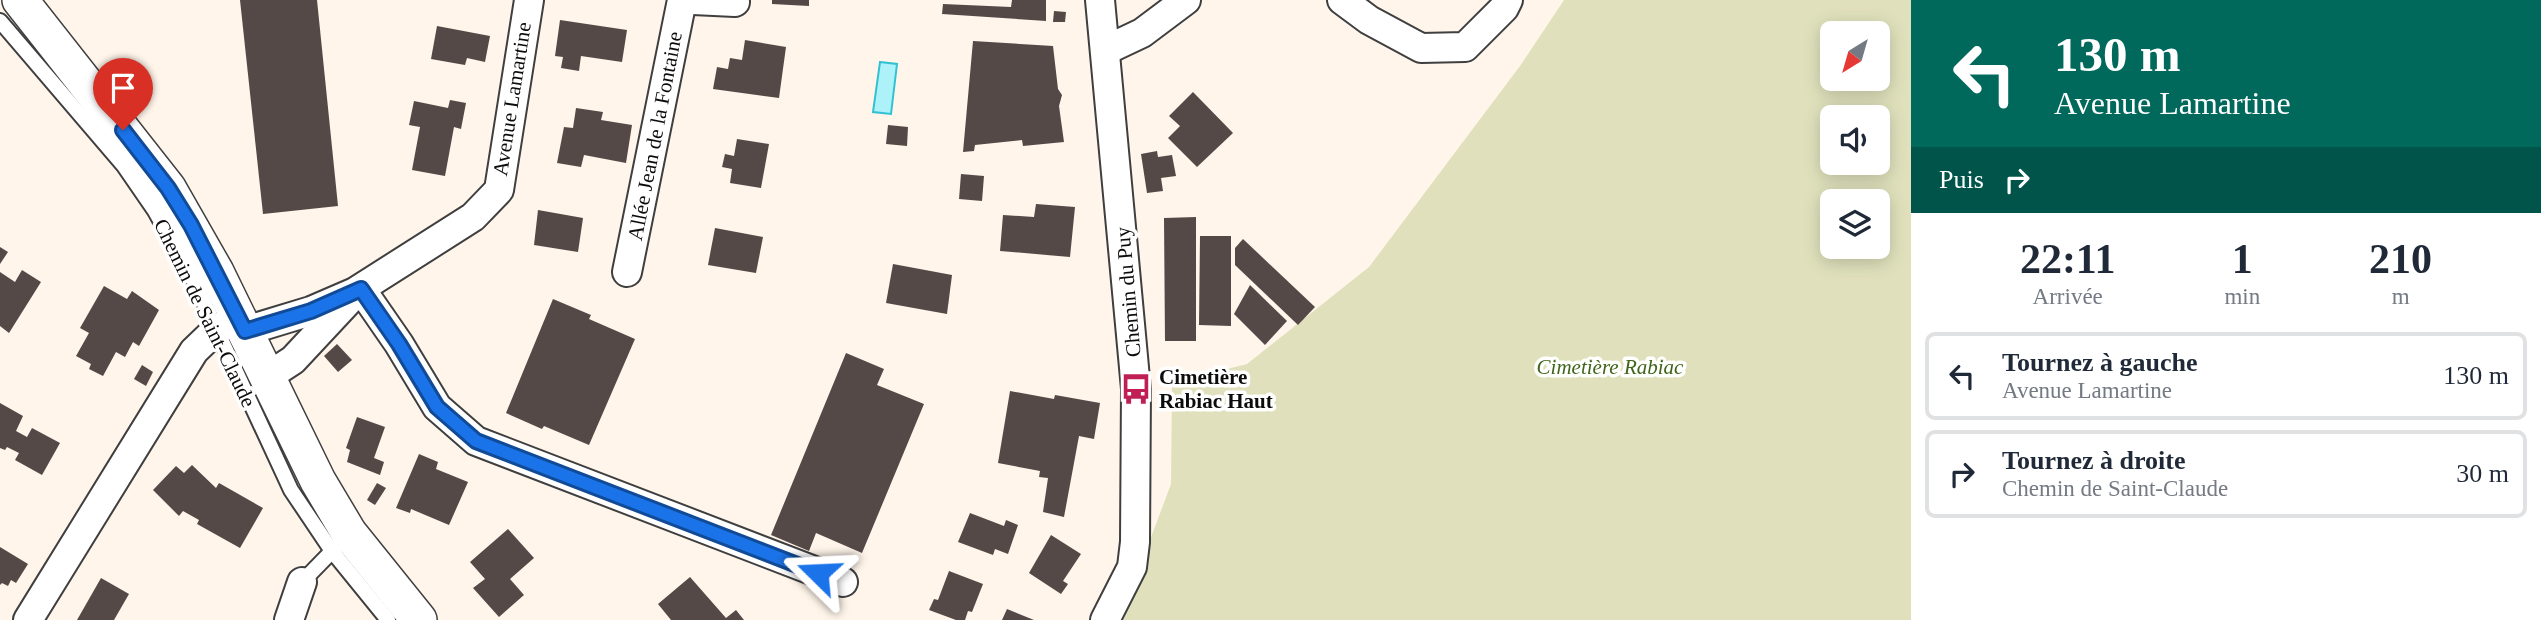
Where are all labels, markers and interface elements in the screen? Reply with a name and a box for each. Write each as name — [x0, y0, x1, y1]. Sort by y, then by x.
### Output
street label: Avenue Lamartine — [488, 20, 536, 178]
north arrow — [1820, 21, 1890, 91]
map controls — [1820, 21, 1890, 259]
text: 130 m — [2054, 27, 2181, 82]
icon: left — [1939, 28, 2030, 119]
street label: Allée Jean de la Fontaine — [623, 30, 687, 242]
pin — [93, 58, 153, 130]
icon: arrive — [104, 69, 142, 107]
text: Avenue Lamartine — [2054, 85, 2291, 121]
button: sound — [1820, 105, 1890, 175]
icon: right — [1998, 161, 2036, 199]
text: Puis — [1939, 165, 1984, 194]
button: layers — [1820, 189, 1890, 259]
street label: Chemin de Saint-Claude — [149, 215, 261, 411]
street label: Chemin du Puy — [1110, 225, 1146, 358]
text: 22:11 — [2020, 236, 2116, 282]
text: 1 — [2232, 236, 2253, 282]
text: 210 — [2369, 236, 2432, 282]
text: Arrivée — [2033, 284, 2103, 309]
text: min — [2224, 284, 2260, 309]
text: m — [2392, 284, 2410, 309]
text: Tournez à gauche — [2002, 348, 2198, 377]
park label: Cimetière Rabiac — [1537, 355, 1684, 379]
icon: left — [1943, 357, 1981, 395]
text: 130 m — [2443, 361, 2509, 390]
place label: Cimetière Rabiac Haut — [1159, 365, 1273, 413]
bus stop icon: Cimetière Rabiac Haut — [1119, 372, 1153, 406]
text: Avenue Lamartine — [2002, 378, 2172, 403]
text: Tournez à droite — [2002, 446, 2185, 475]
icon: right — [1943, 455, 1981, 493]
text: 30 m — [2456, 459, 2509, 488]
text: Chemin de Saint-Claude — [2002, 476, 2228, 501]
position arrow — [781, 536, 855, 610]

